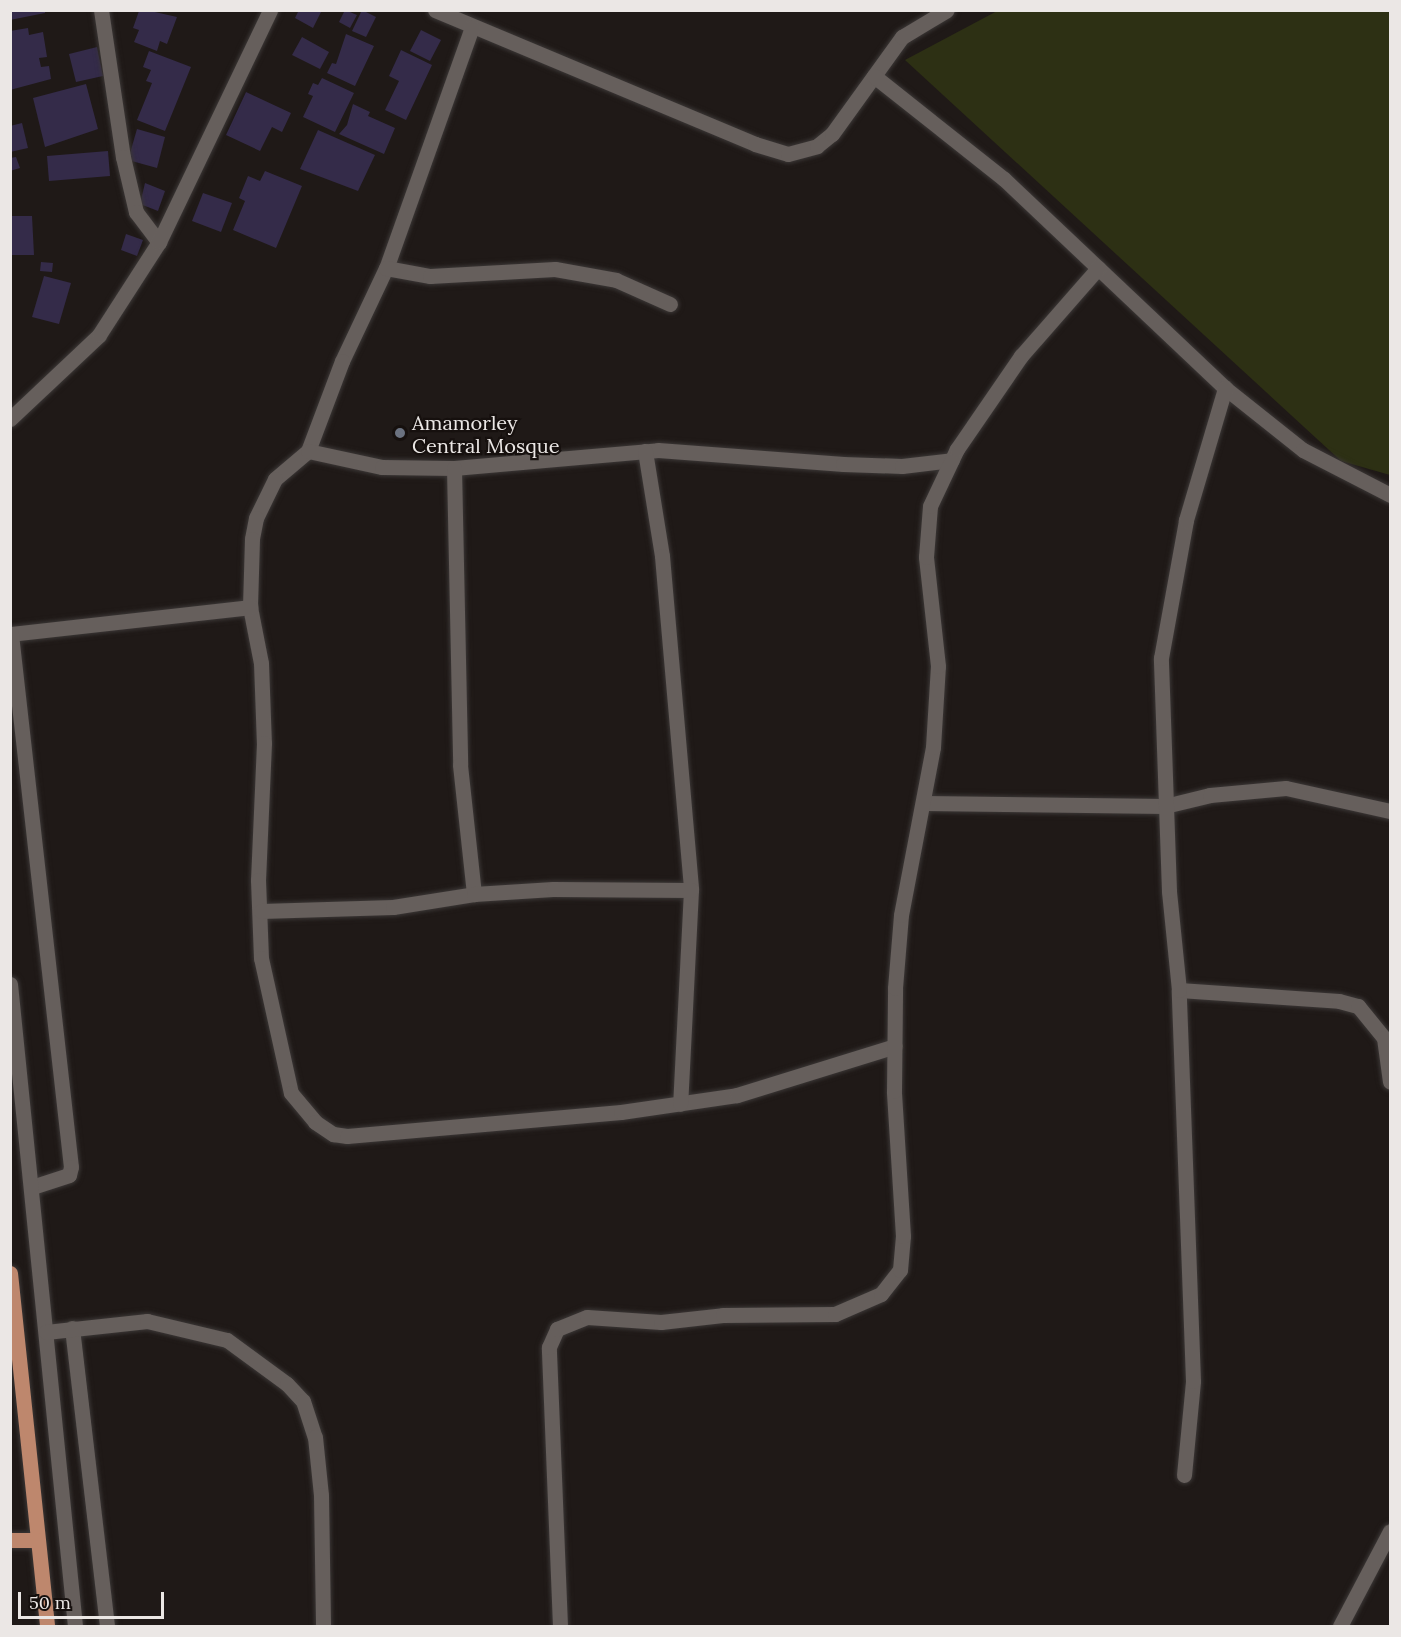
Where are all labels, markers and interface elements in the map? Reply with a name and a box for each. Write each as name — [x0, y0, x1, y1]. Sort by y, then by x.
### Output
place label: Amamorley Central Mosque — [412, 410, 560, 457]
marker: Amamorley Central Mosque — [393, 426, 407, 440]
scale bar — [21, 1580, 166, 1618]
text: 50 m — [29, 1591, 71, 1614]

